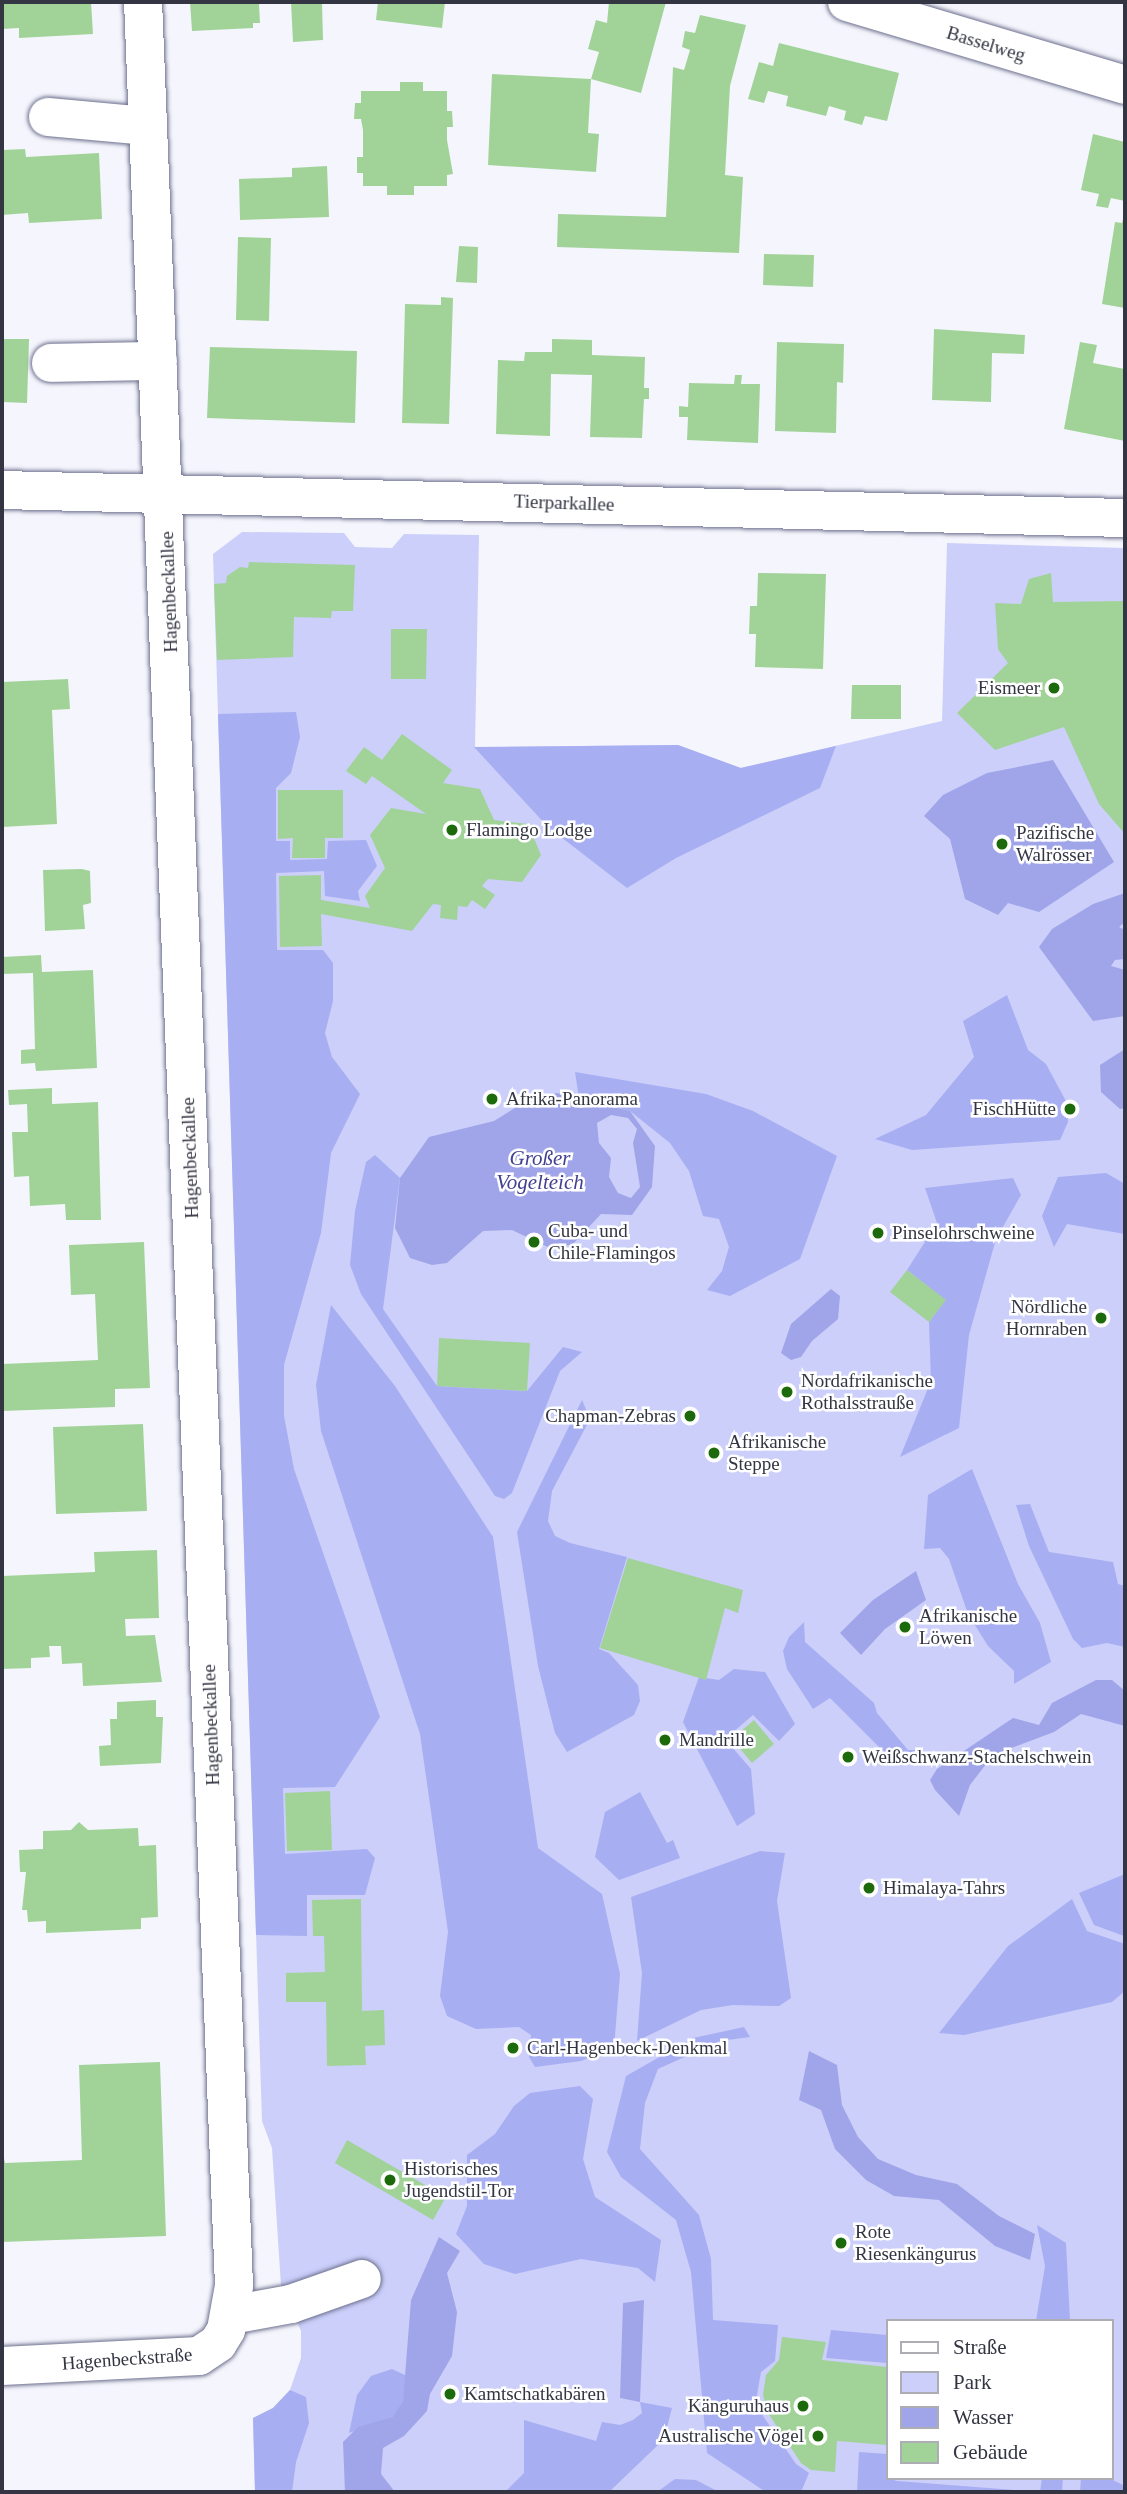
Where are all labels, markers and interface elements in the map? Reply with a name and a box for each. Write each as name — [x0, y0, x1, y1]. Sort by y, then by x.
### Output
street label: Basselweg — [944, 21, 1028, 67]
street label: Tierparkallee — [513, 490, 615, 516]
street label: Hagenbeckallee — [155, 531, 183, 653]
place label: Eismeer — [978, 677, 1040, 699]
marker: Eismeer — [1046, 680, 1062, 696]
place label: Flamingo Lodge — [466, 819, 592, 841]
marker: Flamingo Lodge — [444, 822, 460, 838]
place label: Pazifische Walrösser — [1016, 822, 1094, 866]
marker: Pazifische Walrösser — [994, 836, 1010, 852]
place label: Afrika-Panorama — [506, 1088, 638, 1110]
marker: Afrika-Panorama — [484, 1091, 500, 1107]
street label: Hagenbeckallee — [176, 1097, 204, 1219]
place label: FischHütte — [973, 1098, 1056, 1120]
marker: FischHütte — [1062, 1101, 1078, 1117]
water label: Großer Vogelteich — [496, 1145, 584, 1195]
place label: Cuba- und Chile-Flamingos — [548, 1220, 676, 1264]
place label: Pinselohrschweine — [892, 1222, 1034, 1244]
marker: Pinselohrschweine — [870, 1225, 886, 1241]
marker: Cuba- und Chile-Flamingos — [526, 1234, 542, 1250]
place label: Nördliche Hornraben — [1006, 1296, 1087, 1340]
marker: Nördliche Hornraben — [1093, 1310, 1109, 1326]
place label: Nordafrikanische Rothalsstrauße — [801, 1370, 933, 1414]
marker: Nordafrikanische Rothalsstrauße — [779, 1384, 795, 1400]
place label: Chapman-Zebras — [545, 1405, 676, 1427]
marker: Chapman-Zebras — [682, 1408, 698, 1424]
place label: Afrikanische Steppe — [728, 1431, 826, 1475]
marker: Afrikanische Steppe — [706, 1445, 722, 1461]
place label: Afrikanische Löwen — [919, 1605, 1017, 1649]
marker: Afrikanische Löwen — [897, 1619, 913, 1635]
street label: Hagenbeckallee — [197, 1664, 225, 1786]
place label: Mandrille — [679, 1729, 754, 1751]
marker: Mandrille — [657, 1732, 673, 1748]
place label: Weißschwanz-Stachelschwein — [862, 1746, 1092, 1768]
marker: Weißschwanz-Stachelschwein — [840, 1749, 856, 1765]
place label: Himalaya-Tahrs — [883, 1877, 1005, 1899]
marker: Himalaya-Tahrs — [861, 1880, 877, 1896]
place label: Carl-Hagenbeck-Denkmal — [527, 2037, 727, 2059]
marker: Carl-Hagenbeck-Denkmal — [505, 2040, 521, 2056]
place label: Historisches Jugendstil-Tor — [404, 2158, 513, 2202]
marker: Historisches Jugendstil-Tor — [382, 2172, 398, 2188]
place label: Rote Riesenkängurus — [855, 2221, 976, 2265]
marker: Rote Riesenkängurus — [833, 2235, 849, 2251]
legend — [886, 2319, 1113, 2480]
text: Straße — [953, 2335, 1007, 2359]
street label: Hagenbeckstraße — [61, 2343, 193, 2375]
text: Park — [953, 2370, 992, 2394]
place label: Kamtschatkabären — [464, 2383, 605, 2405]
marker: Kamtschatkabären — [442, 2386, 458, 2402]
place label: Känguruhaus — [688, 2395, 789, 2417]
marker: Känguruhaus — [795, 2398, 811, 2414]
text: Wasser — [953, 2405, 1013, 2429]
place label: Australische Vögel — [658, 2425, 804, 2447]
marker: Australische Vögel — [810, 2428, 826, 2444]
text: Gebäude — [953, 2440, 1028, 2464]

